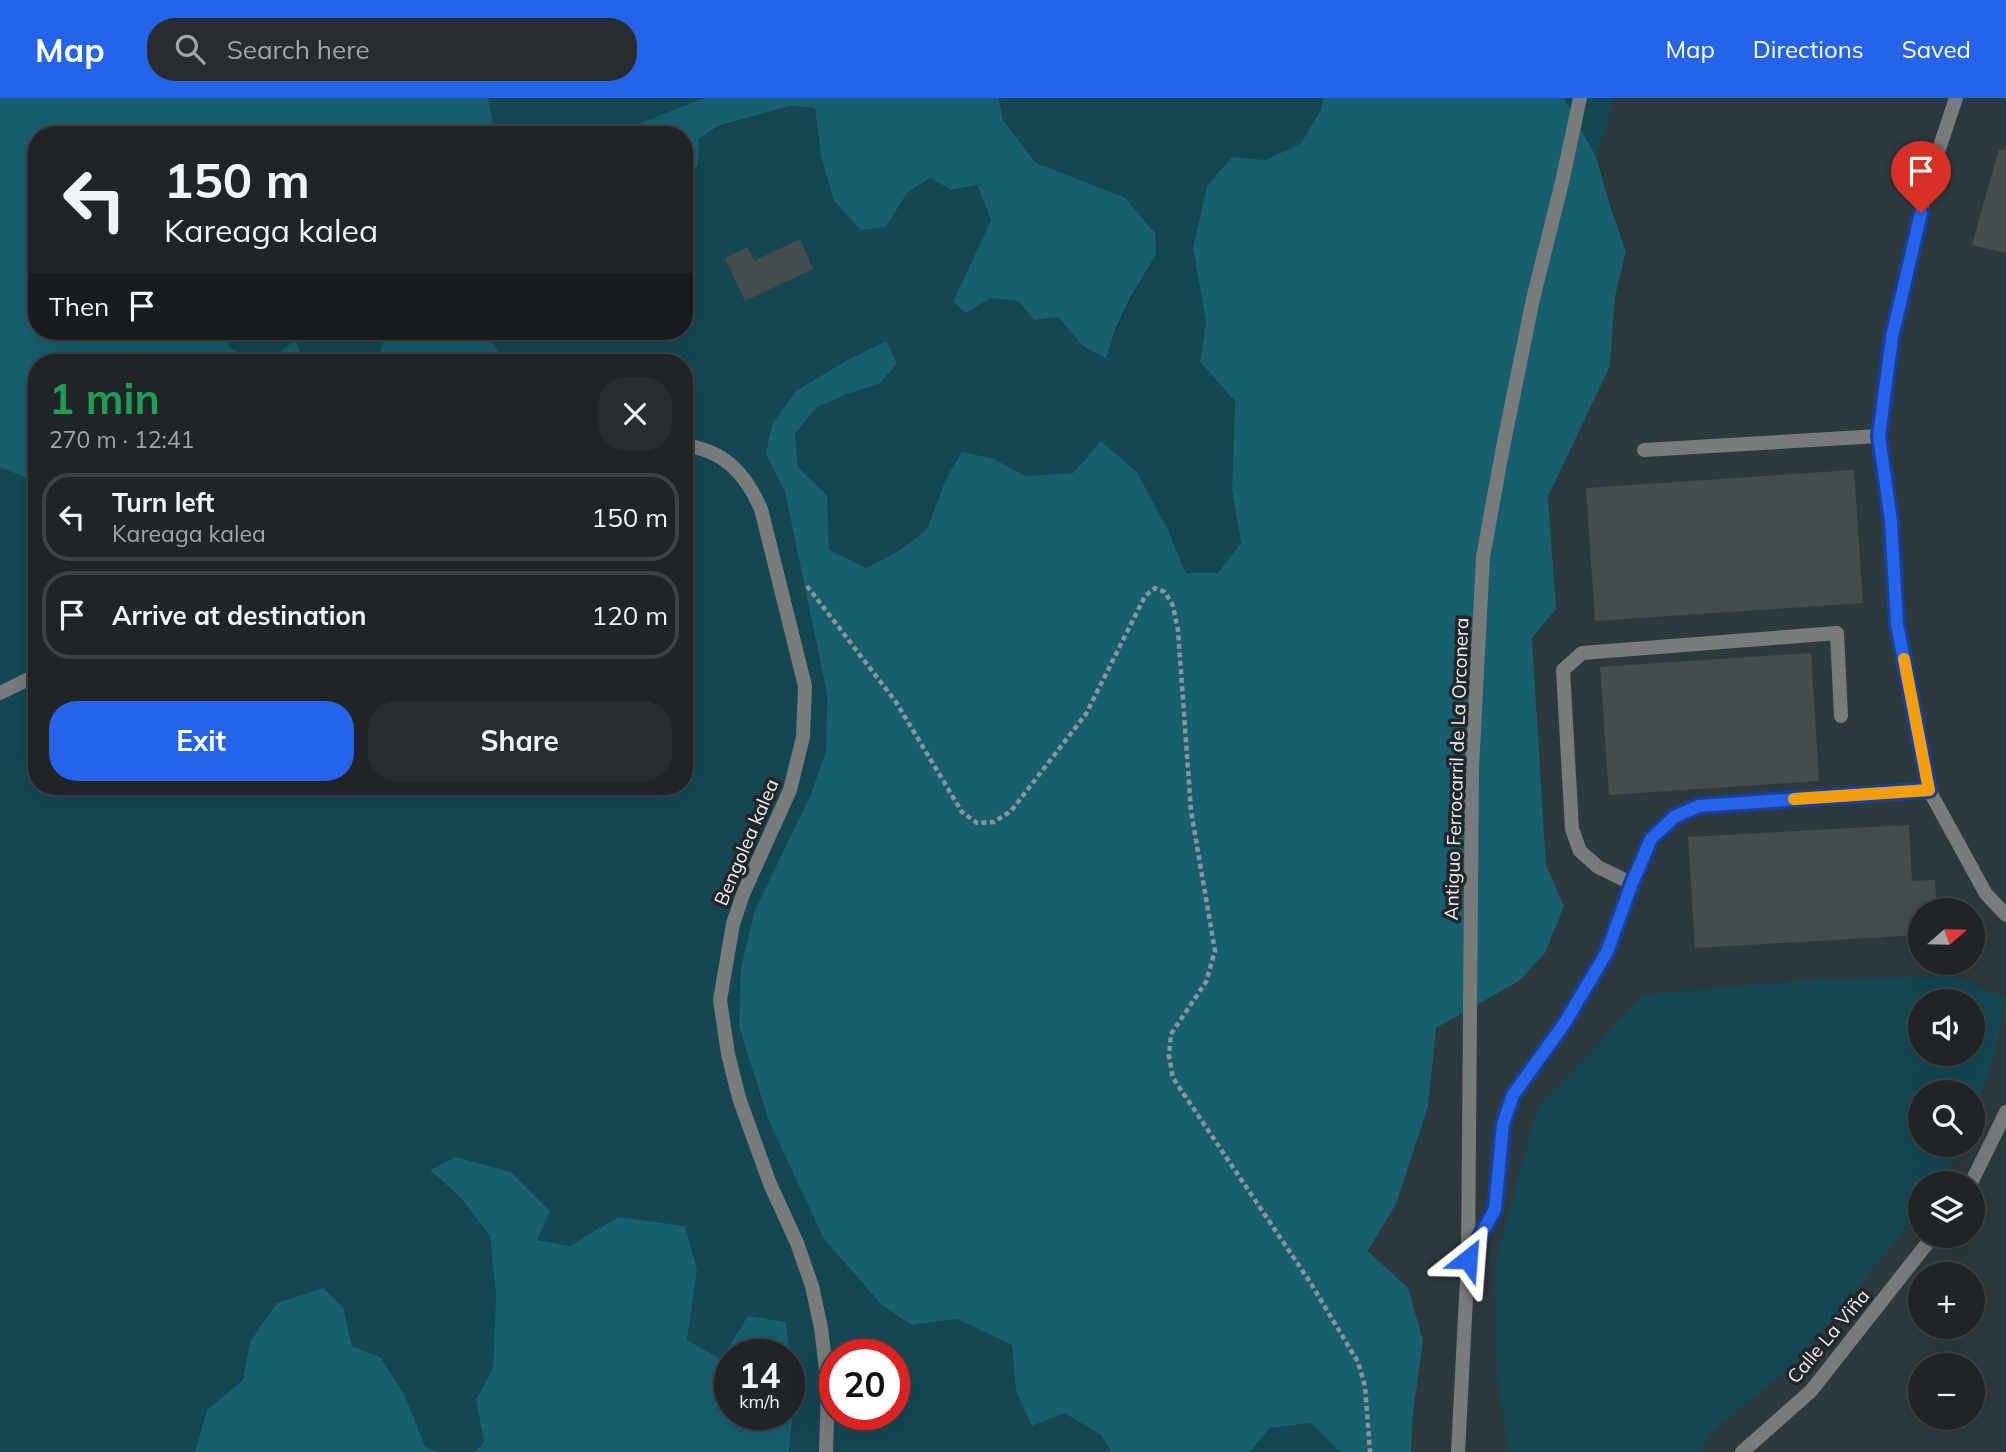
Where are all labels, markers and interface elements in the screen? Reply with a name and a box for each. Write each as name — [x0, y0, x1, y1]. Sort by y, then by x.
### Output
search box — [147, 18, 637, 81]
text: Map — [35, 29, 105, 70]
icon: search — [171, 30, 209, 68]
text: Search here — [227, 33, 370, 66]
text: Map — [1665, 34, 1715, 64]
text: Directions — [1753, 34, 1864, 64]
text: Saved — [1902, 34, 1971, 64]
pin — [1891, 141, 1951, 213]
text: 150 m — [164, 149, 310, 210]
icon: arrive — [1902, 152, 1940, 190]
icon: left — [49, 154, 140, 245]
text: Kareaga kalea — [164, 210, 378, 250]
icon: arrive — [123, 287, 161, 325]
text: Then — [49, 290, 109, 323]
text: 1 min — [49, 372, 160, 425]
button: close — [598, 377, 672, 451]
text: 270 m · 12:41 — [49, 425, 194, 454]
text: Turn left — [112, 486, 214, 519]
icon: left — [53, 498, 91, 536]
text: 150 m — [592, 501, 668, 534]
text: Kareaga kalea — [112, 519, 266, 548]
icon: arrive — [53, 596, 91, 634]
text: Arrive at destination — [112, 599, 367, 632]
text: 120 m — [592, 599, 668, 632]
street label: Antiguo Ferrocarril de La Orconera — [1439, 617, 1473, 921]
button: Exit — [49, 701, 354, 781]
button: Share — [368, 701, 672, 781]
street label: Bengolea kalea — [709, 775, 783, 909]
north arrow — [1908, 898, 1984, 975]
map controls — [1908, 898, 1985, 1430]
button: sound — [1908, 989, 1985, 1066]
button: search — [1908, 1080, 1985, 1157]
button: layers — [1908, 1171, 1985, 1248]
position arrow — [1431, 1222, 1505, 1296]
button: + — [1908, 1262, 1985, 1339]
street label: Calle La Viña — [1782, 1284, 1874, 1388]
speed limit sign: 20 — [819, 1339, 910, 1430]
text: 14 — [738, 1353, 781, 1397]
button: − — [1908, 1353, 1985, 1430]
text: km/h — [739, 1390, 780, 1413]

